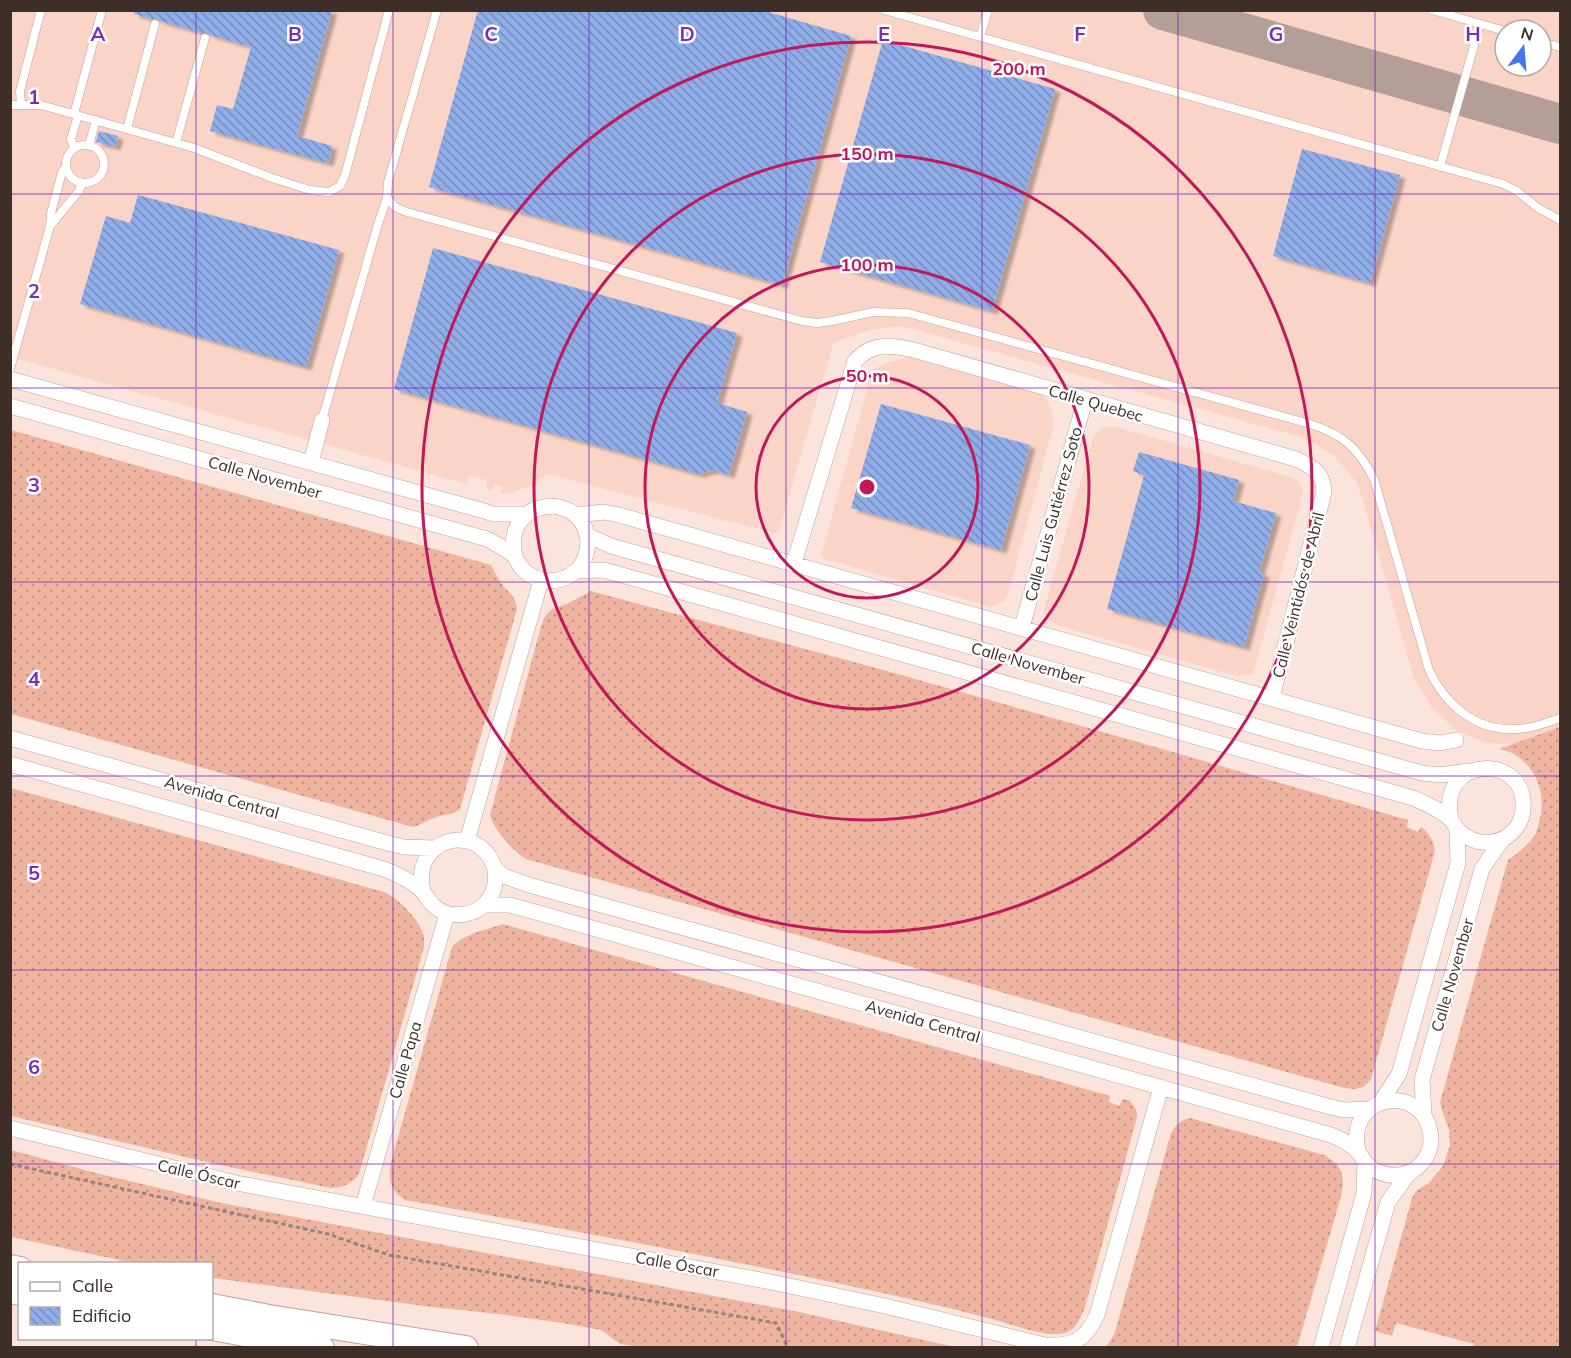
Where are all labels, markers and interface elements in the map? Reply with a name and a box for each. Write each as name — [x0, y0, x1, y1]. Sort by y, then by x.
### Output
north arrow — [1493, 18, 1553, 78]
text: A — [91, 21, 106, 46]
text: B — [288, 21, 302, 46]
text: C — [484, 21, 498, 46]
text: D — [679, 21, 695, 46]
text: E — [878, 21, 890, 46]
text: F — [1074, 21, 1086, 46]
text: G — [1269, 21, 1283, 46]
text: H — [1465, 21, 1481, 46]
text: N — [1519, 22, 1536, 45]
text: 200 m — [992, 57, 1046, 80]
text: 1 — [28, 84, 40, 109]
text: 150 m — [840, 142, 894, 165]
text: 100 m — [840, 253, 894, 276]
text: 2 — [28, 278, 40, 303]
text: 50 m — [846, 364, 888, 387]
street label: Calle Quebec — [1046, 380, 1146, 426]
street label: Calle Luis Gutiérrez Soto — [1020, 425, 1086, 603]
street label: Calle November — [206, 451, 324, 503]
text: 3 — [28, 472, 40, 497]
centre of rings — [857, 477, 877, 497]
street label: Calle Veintidós de Abril — [1268, 510, 1328, 680]
street label: Calle November — [969, 637, 1087, 689]
text: 4 — [28, 666, 40, 691]
street label: Avenida Central — [162, 771, 282, 823]
text: 5 — [28, 860, 40, 885]
street label: Calle November — [1426, 916, 1478, 1034]
street label: Avenida Central — [863, 995, 983, 1047]
street label: Calle Papa — [384, 1019, 426, 1101]
text: 6 — [28, 1054, 40, 1079]
street label: Calle Óscar — [156, 1155, 243, 1193]
street label: Calle Óscar — [634, 1247, 720, 1281]
legend — [18, 1262, 213, 1340]
text: Calle — [72, 1274, 113, 1297]
text: Edificio — [72, 1304, 131, 1327]

